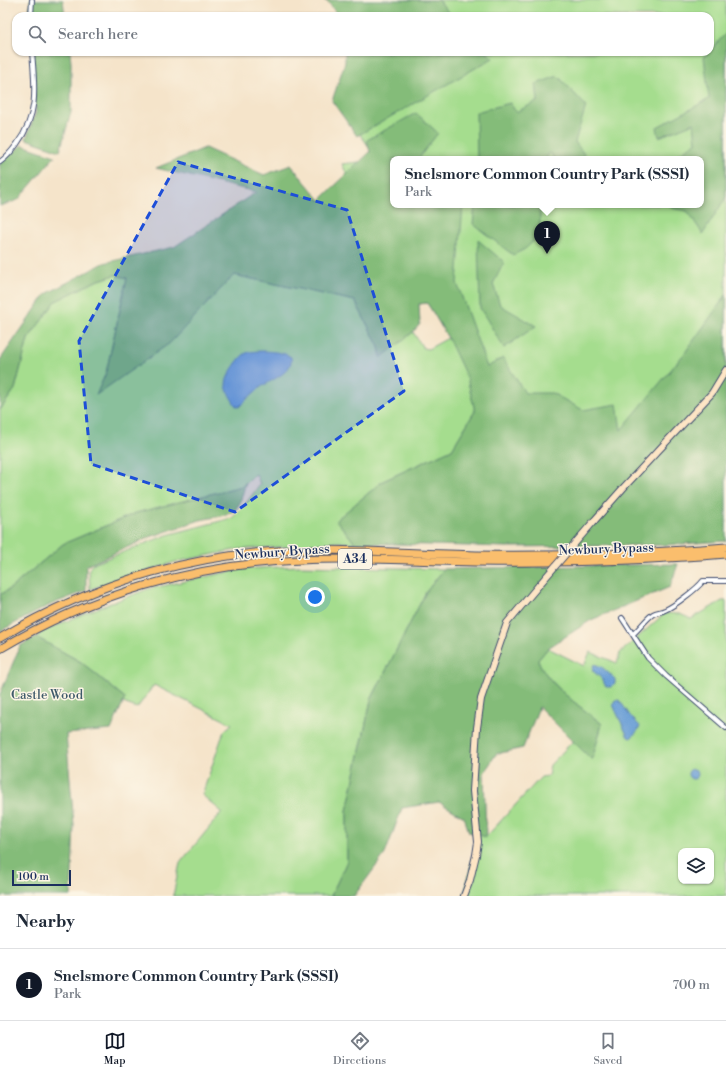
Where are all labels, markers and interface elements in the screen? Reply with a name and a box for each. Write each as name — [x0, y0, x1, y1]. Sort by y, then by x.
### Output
search box — [12, 12, 714, 56]
icon: search — [26, 23, 48, 45]
text: Search here — [58, 25, 138, 44]
popup — [390, 156, 704, 208]
text: Snelsmore Common Country Park (SSSI) — [405, 165, 689, 184]
text: Park — [405, 184, 432, 200]
pin: 1 — [534, 221, 560, 254]
street label: Newbury Bypass — [558, 539, 654, 559]
street label: Newbury Bypass — [234, 541, 331, 563]
road number: A34 — [338, 549, 372, 569]
your location — [305, 587, 325, 607]
park label: Castle Wood — [11, 687, 84, 703]
map controls — [678, 848, 714, 884]
button: layers — [678, 848, 714, 884]
scale bar — [12, 868, 71, 887]
text: 100 m — [18, 870, 49, 884]
text: Nearby — [16, 911, 75, 933]
text: Snelsmore Common Country Park (SSSI) — [54, 967, 338, 986]
text: 1 — [26, 977, 32, 993]
text: 700 m — [672, 977, 710, 993]
text: Park — [54, 986, 81, 1002]
tab: Map — [104, 1030, 126, 1068]
tab: Directions — [333, 1030, 386, 1068]
tab: Saved — [593, 1030, 622, 1068]

